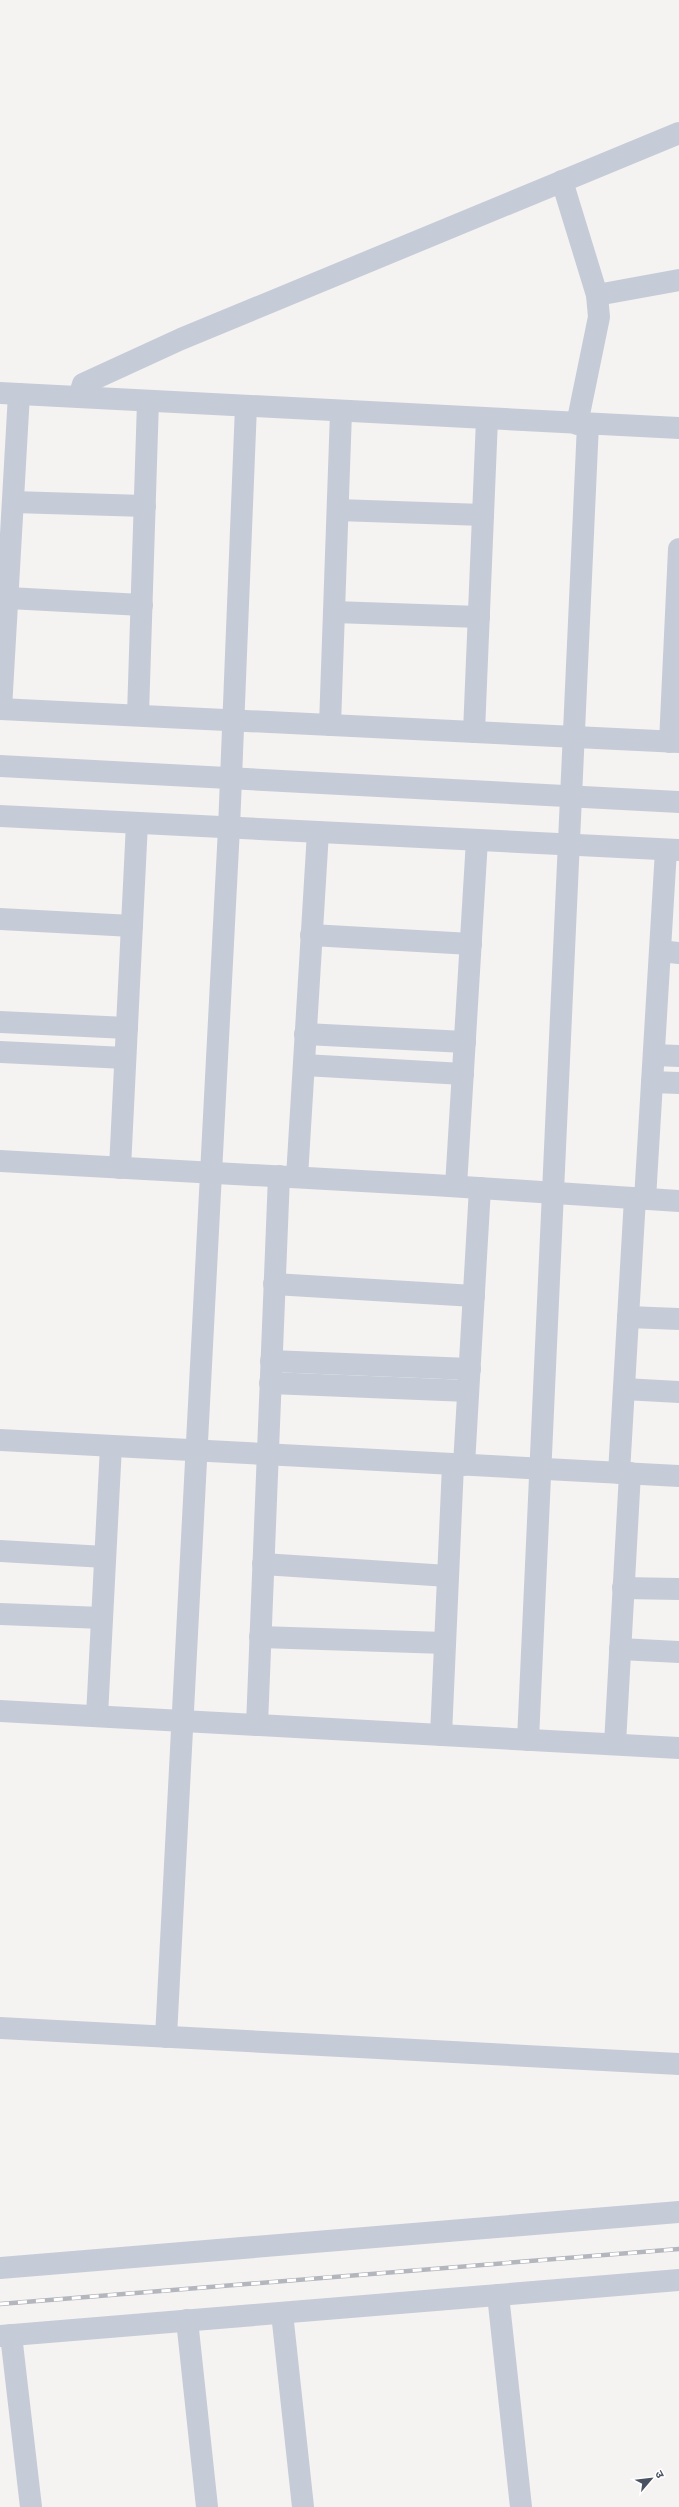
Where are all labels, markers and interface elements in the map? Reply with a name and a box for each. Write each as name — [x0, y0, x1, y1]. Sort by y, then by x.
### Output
north arrow — [631, 2459, 671, 2499]
text: उ — [651, 2468, 668, 2481]

